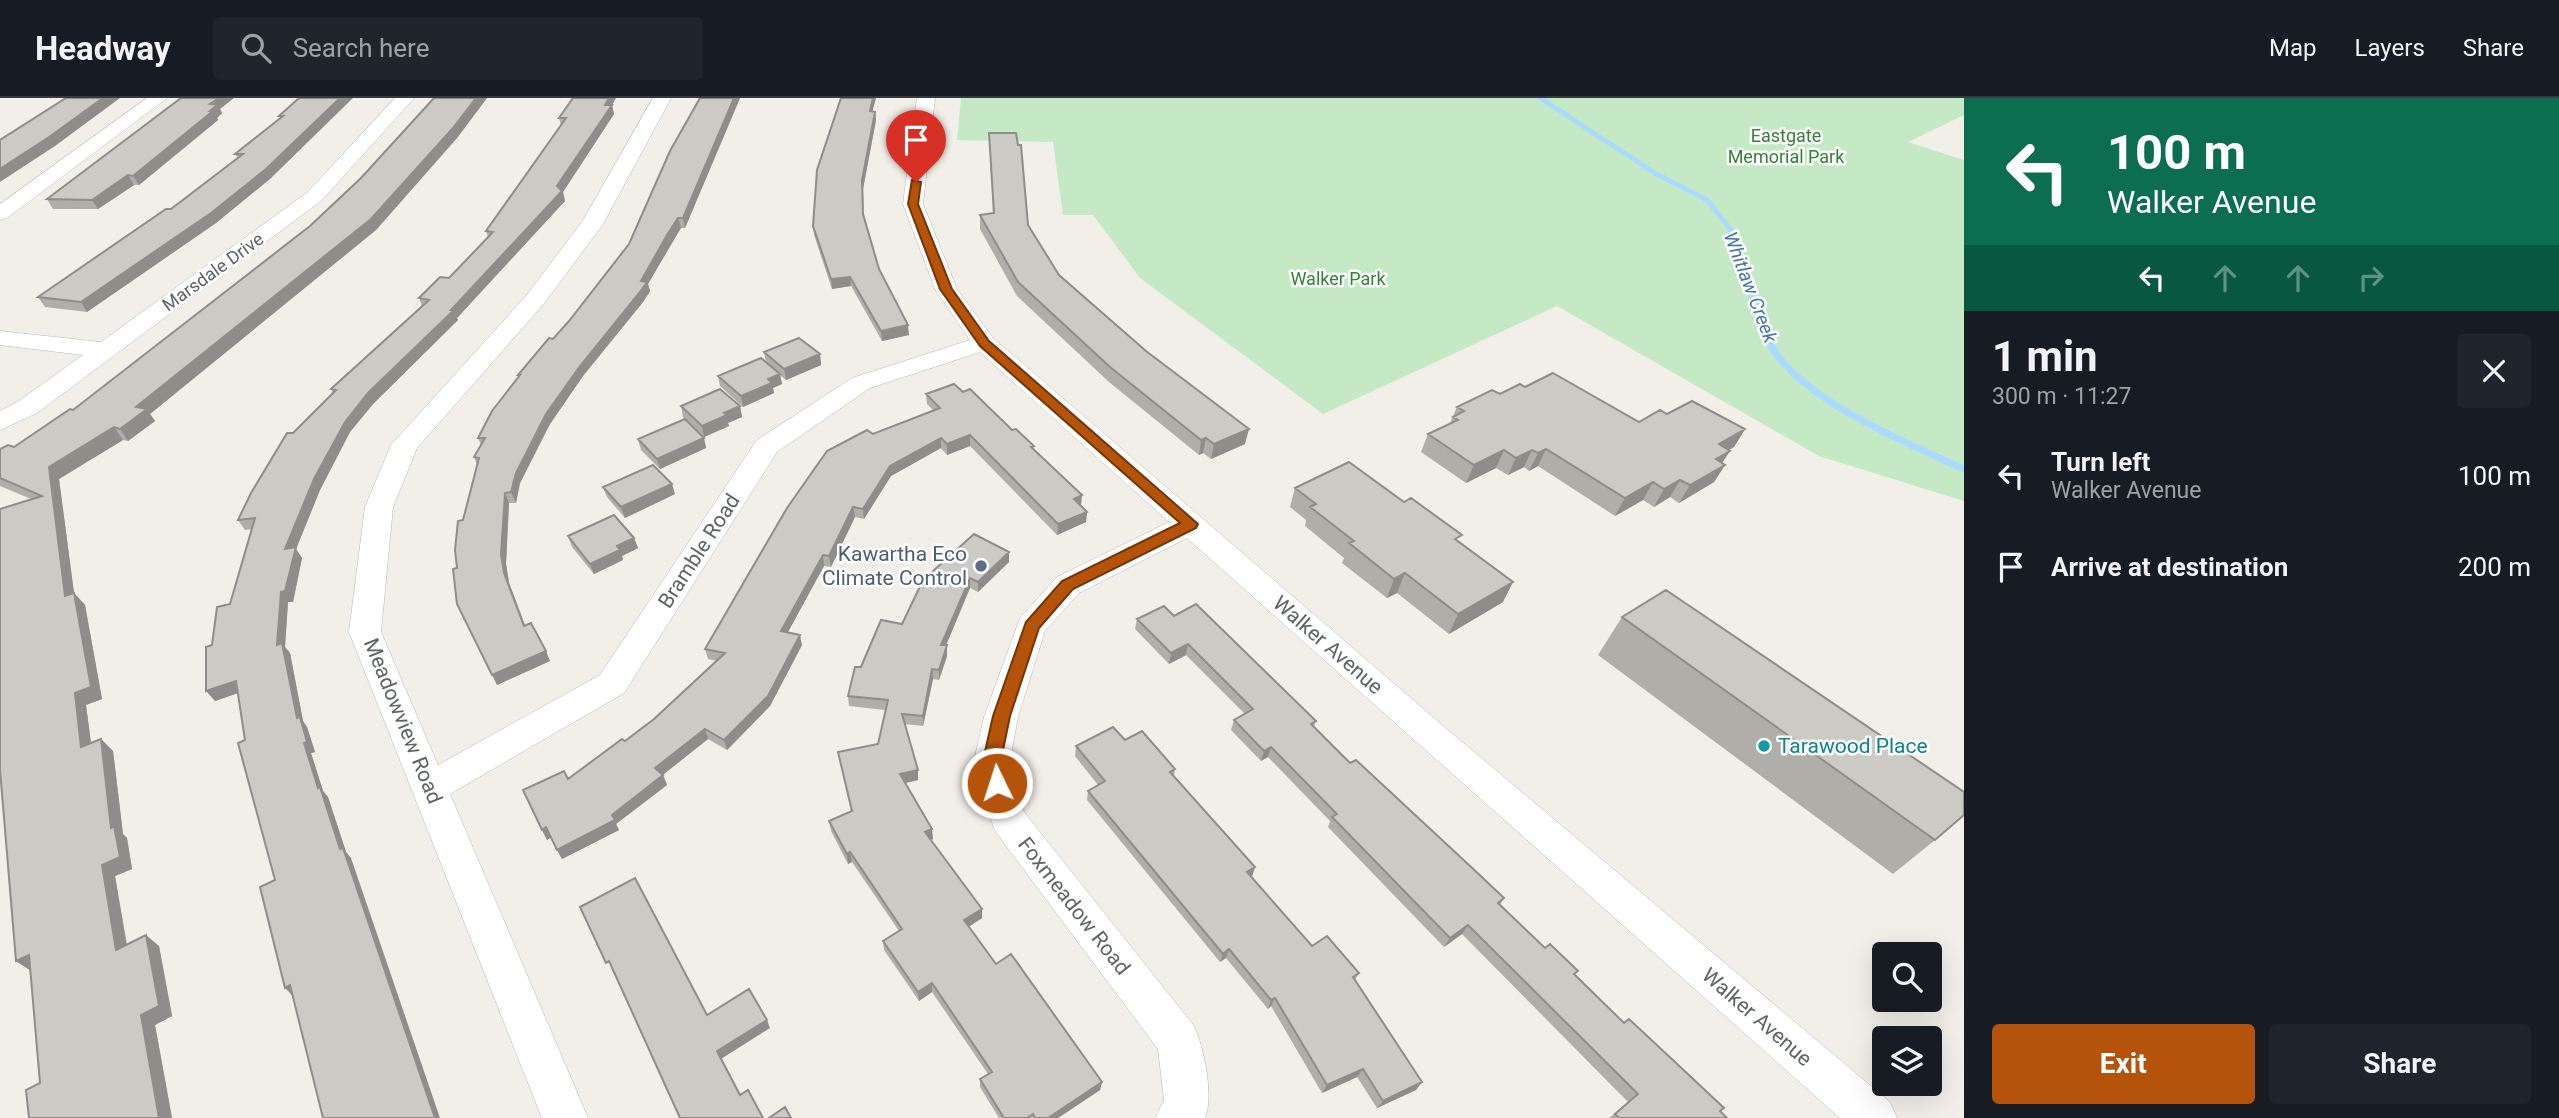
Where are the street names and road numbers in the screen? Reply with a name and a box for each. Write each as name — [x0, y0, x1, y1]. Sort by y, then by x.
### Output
street label: Marsdale Drive — [158, 228, 267, 315]
street label: Bramble Road — [653, 490, 745, 612]
street label: Walker Avenue — [1268, 591, 1388, 699]
street label: Meadowview Road — [359, 635, 447, 807]
street label: Foxmeadow Road — [1013, 833, 1135, 979]
street label: Walker Avenue — [1697, 963, 1817, 1071]

